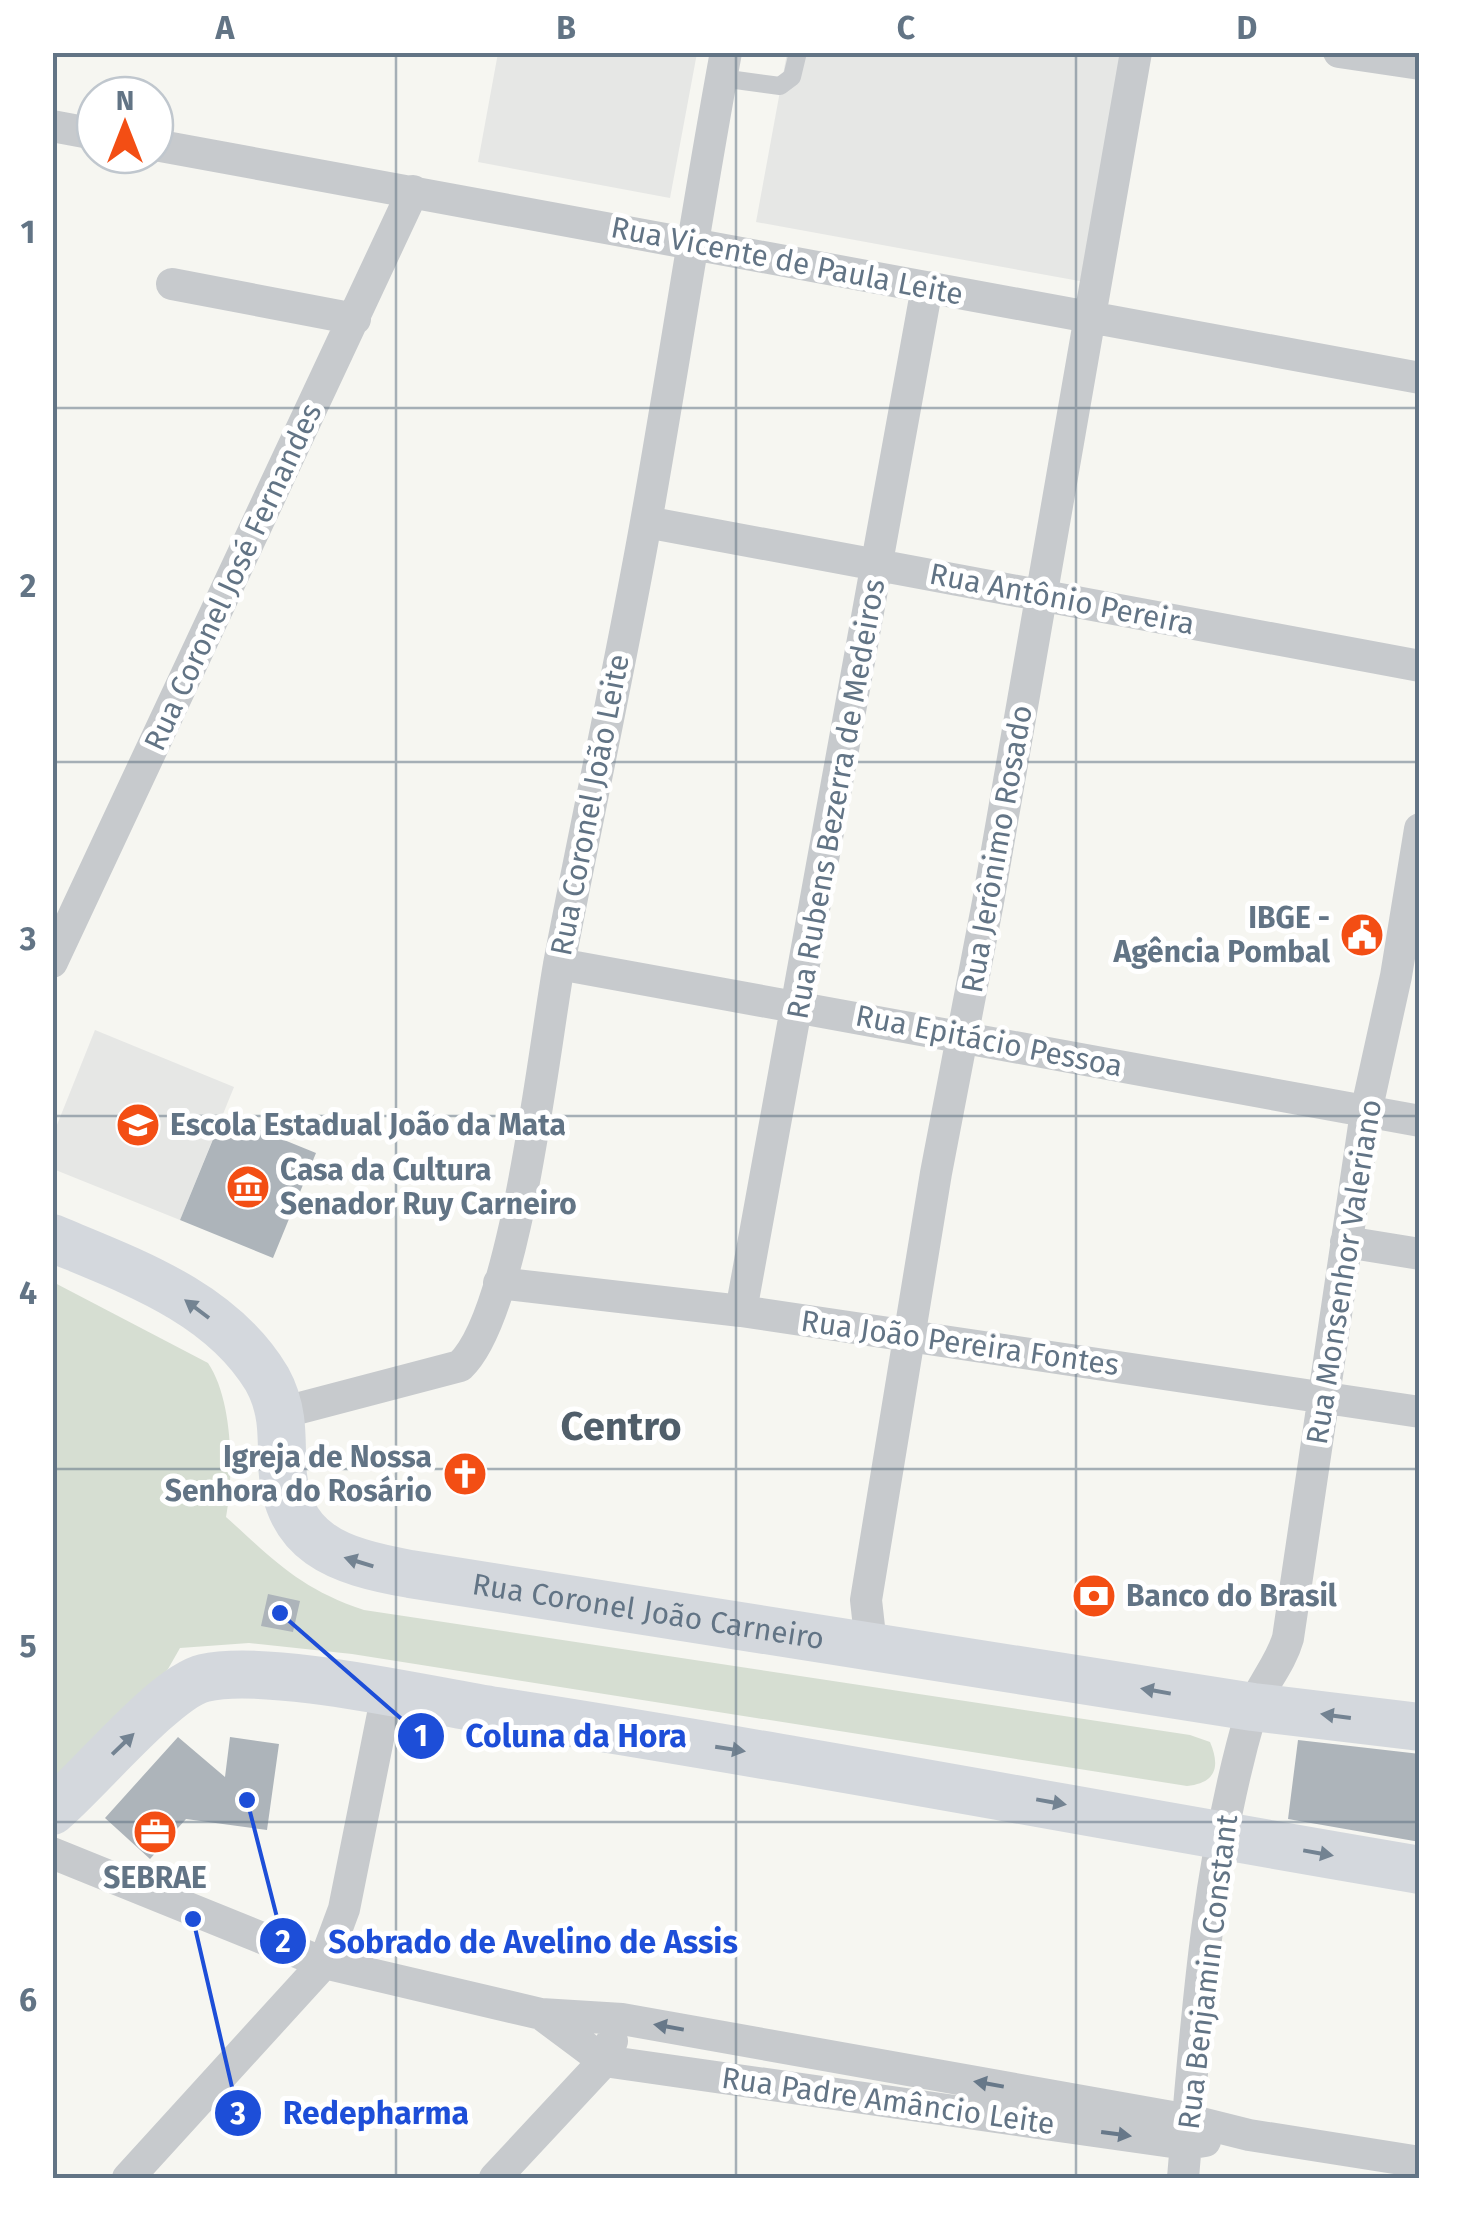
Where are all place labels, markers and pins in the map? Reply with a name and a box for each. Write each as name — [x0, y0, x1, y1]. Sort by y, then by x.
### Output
place label: IBGE - Agência Pombal — [1113, 900, 1330, 970]
public building icon: IBGE - Agência Pombal — [1339, 912, 1385, 958]
school or university icon: Escola Estadual João da Mata — [115, 1102, 161, 1148]
place label: Escola Estadual João da Mata — [170, 1107, 566, 1143]
place label: Casa da Cultura Senador Ruy Carneiro — [280, 1152, 577, 1222]
museum icon: Casa da Cultura Senador Ruy Carneiro — [225, 1164, 271, 1210]
place label: Igreja de Nossa Senhora do Rosário — [165, 1439, 432, 1509]
church icon: Igreja de Nossa Senhora do Rosário — [442, 1451, 488, 1497]
bank icon: Banco do Brasil — [1071, 1573, 1117, 1619]
place label: Banco do Brasil — [1126, 1578, 1337, 1614]
callout: Coluna da Hora — [396, 1705, 707, 1767]
office icon: SEBRAE — [132, 1809, 178, 1855]
place label: SEBRAE — [103, 1860, 207, 1896]
callout: Sobrado de Avelino de Assis — [258, 1910, 758, 1972]
callout: Redepharma — [213, 2082, 490, 2144]

